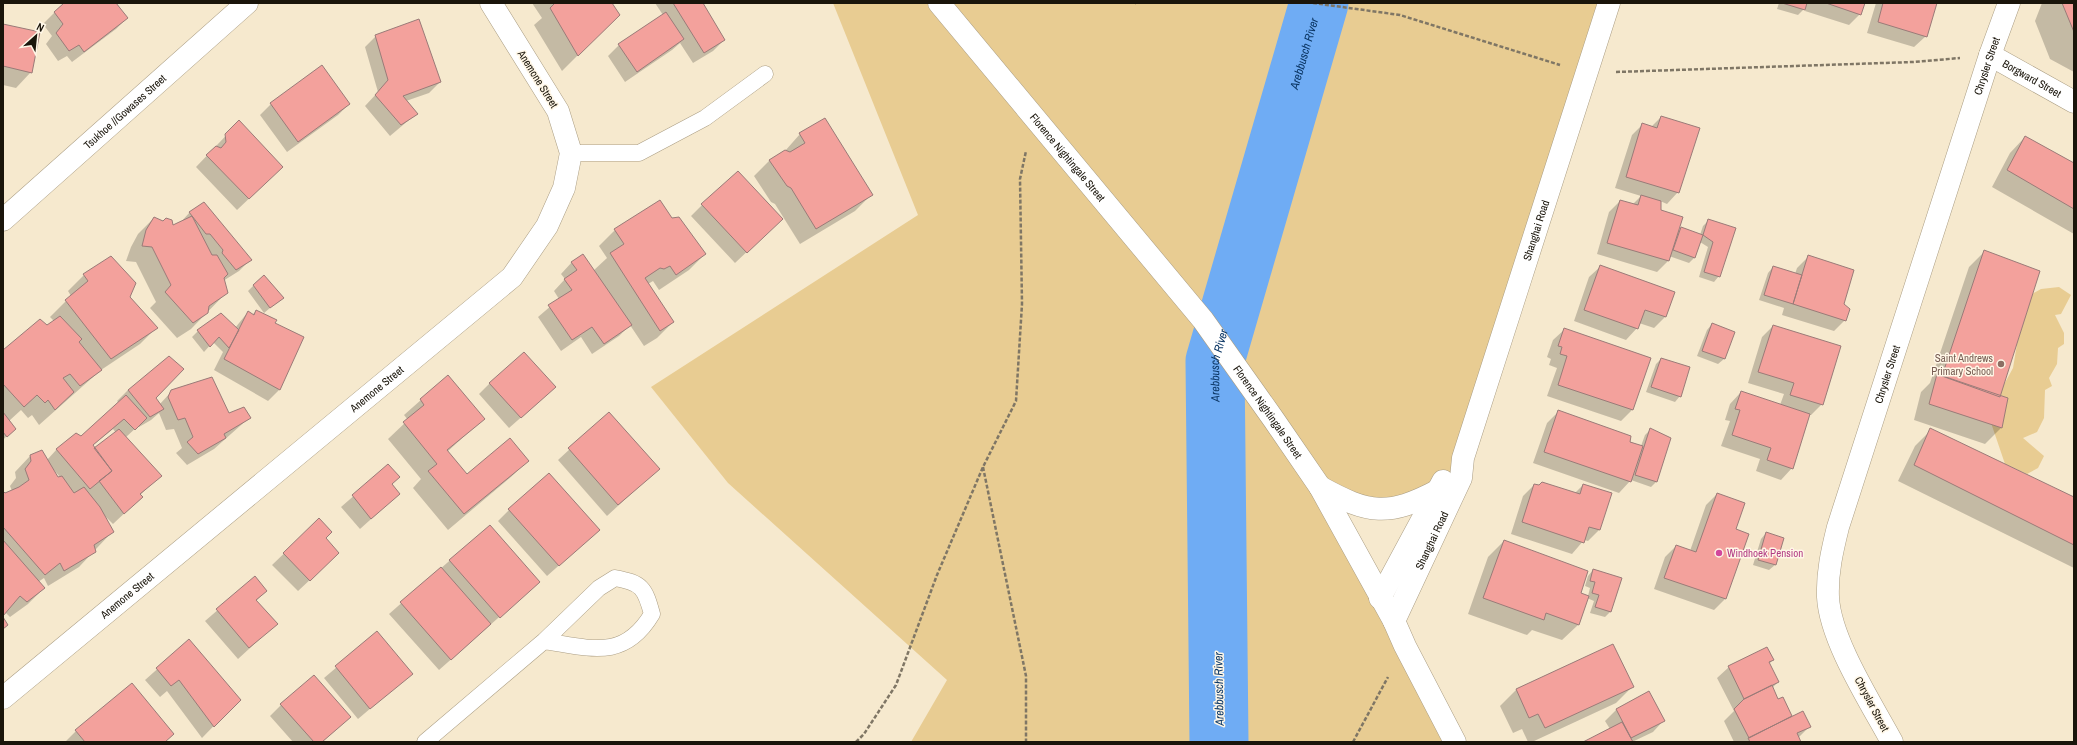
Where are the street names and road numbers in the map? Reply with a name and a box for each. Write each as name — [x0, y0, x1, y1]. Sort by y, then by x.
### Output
street label: Chrysler Street — [1971, 35, 2003, 97]
street label: Anemone Street — [514, 47, 561, 111]
street label: Borgward Street — [2000, 56, 2064, 101]
street label: Tsukhoe //Gowases Street — [81, 71, 169, 152]
street label: Florence Nightingale Street — [1027, 110, 1109, 205]
street label: Shanghai Road — [1520, 198, 1552, 263]
street label: Chrysler Street — [1871, 343, 1903, 405]
street label: Anemone Street — [346, 362, 407, 416]
street label: Florence Nightingale Street — [1230, 363, 1306, 462]
street label: Shanghai Road — [1412, 509, 1451, 572]
street label: Anemone Street — [97, 569, 157, 622]
street label: Chrysler Street — [1852, 674, 1893, 734]

